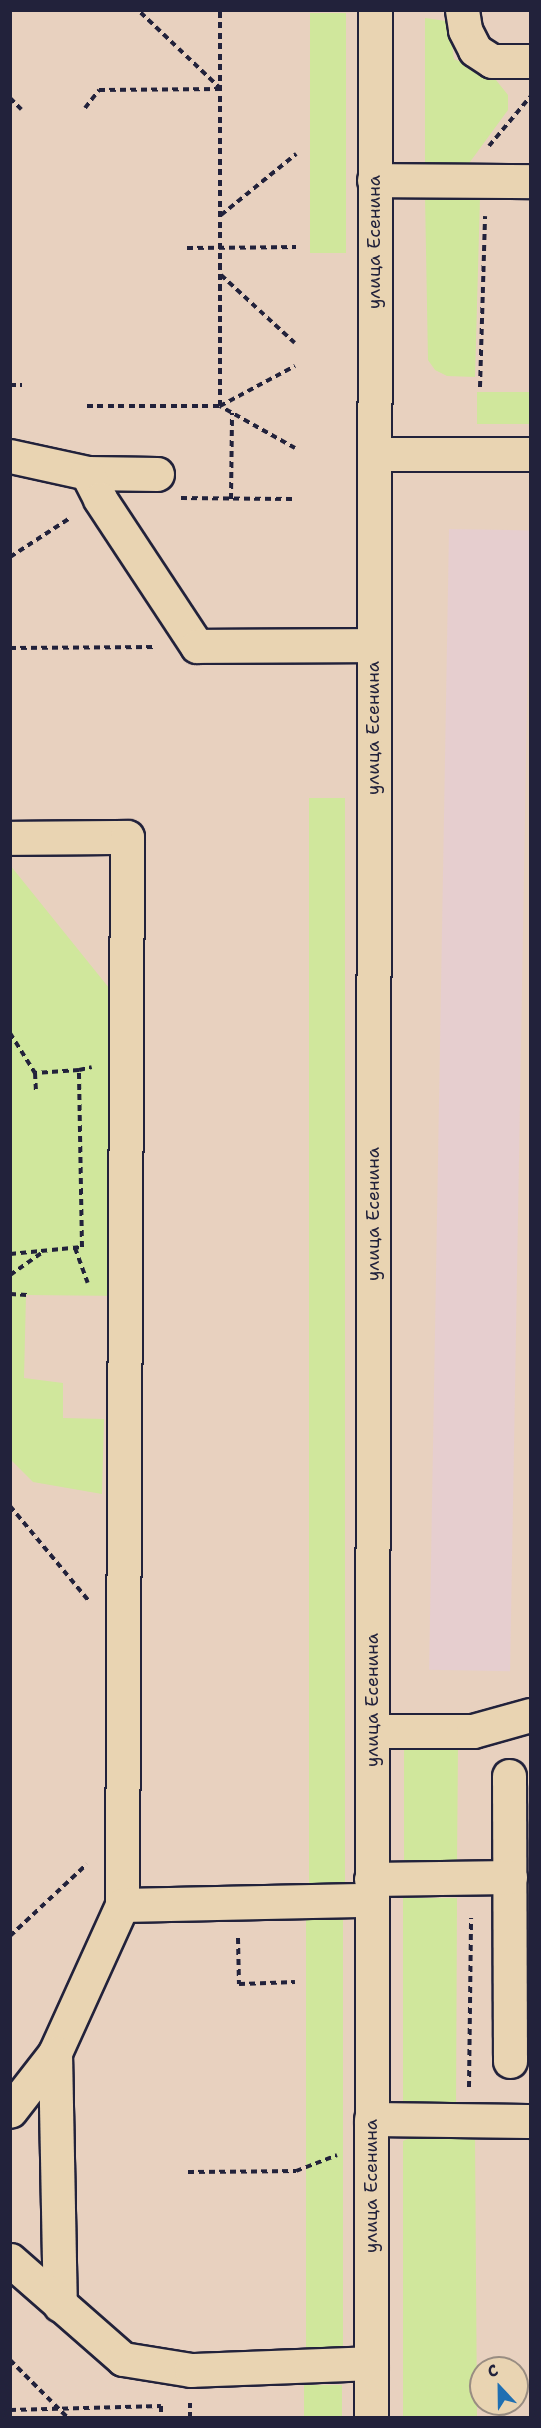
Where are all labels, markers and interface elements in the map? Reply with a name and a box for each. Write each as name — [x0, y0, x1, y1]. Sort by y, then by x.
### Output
street label: улица Есенина — [363, 175, 385, 309]
street label: улица Есенина — [362, 661, 384, 795]
street label: улица Есенина — [362, 1147, 384, 1281]
street label: улица Есенина — [361, 1633, 383, 1767]
street label: улица Есенина — [360, 2119, 382, 2253]
north arrow — [469, 2356, 529, 2416]
text: С — [484, 2359, 501, 2382]

